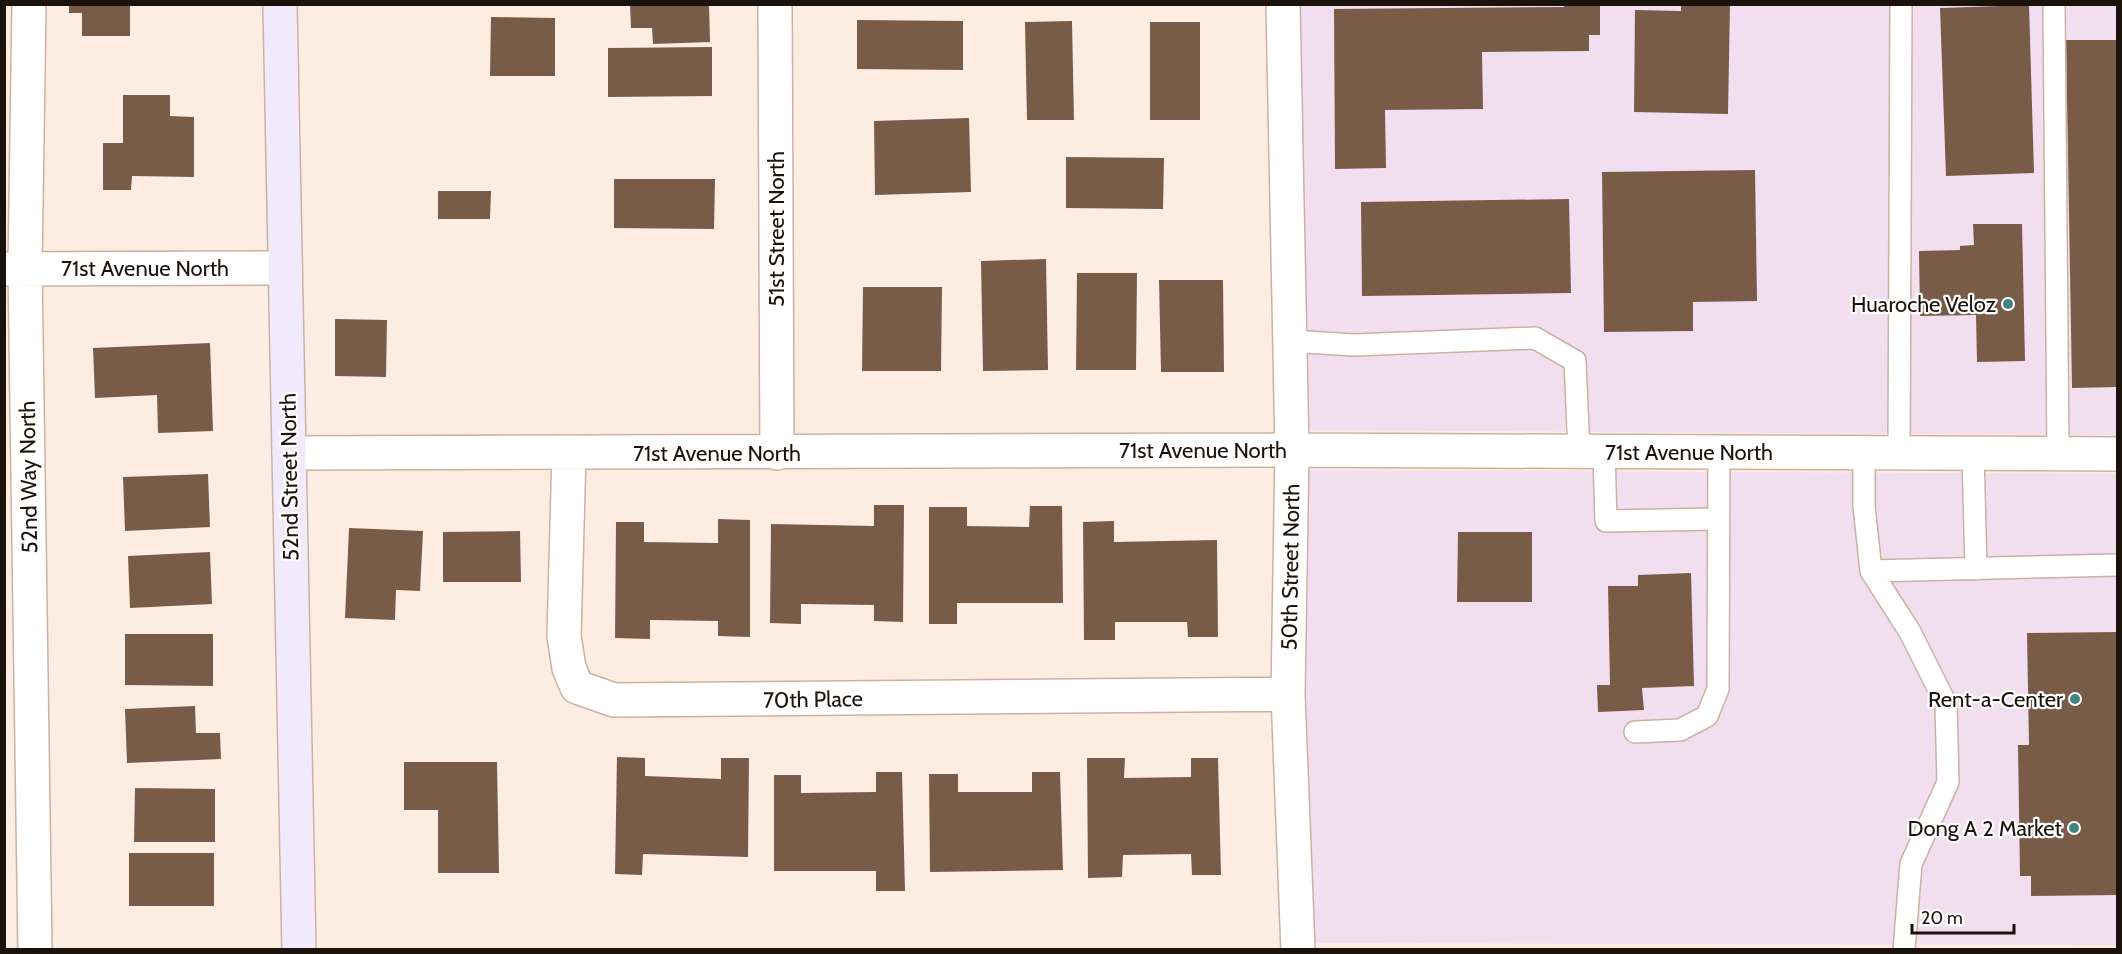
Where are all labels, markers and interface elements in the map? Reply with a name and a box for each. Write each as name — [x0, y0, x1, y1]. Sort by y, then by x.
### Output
street label: 51st Street North — [763, 151, 790, 307]
street label: 71st Avenue North — [61, 255, 229, 282]
place label: Huaroche Veloz — [1851, 291, 1996, 318]
marker: Huaroche Veloz — [2001, 297, 2015, 311]
street label: 52nd Street North — [275, 393, 304, 561]
street label: 52nd Way North — [14, 400, 43, 554]
street label: 71st Avenue North — [1119, 437, 1287, 464]
street label: 71st Avenue North — [1605, 439, 1773, 466]
street label: 71st Avenue North — [633, 440, 801, 467]
street label: 50th Street North — [1276, 483, 1305, 651]
street label: 70th Place — [763, 685, 863, 714]
place label: Rent-a-Center — [1928, 686, 2063, 713]
marker: Rent-a-Center — [2068, 692, 2082, 706]
place label: Dong A 2 Market — [1908, 815, 2063, 842]
marker: Dong A 2 Market — [2067, 821, 2081, 835]
scale bar — [1912, 897, 2014, 935]
text: 20 m — [1921, 907, 1963, 929]

